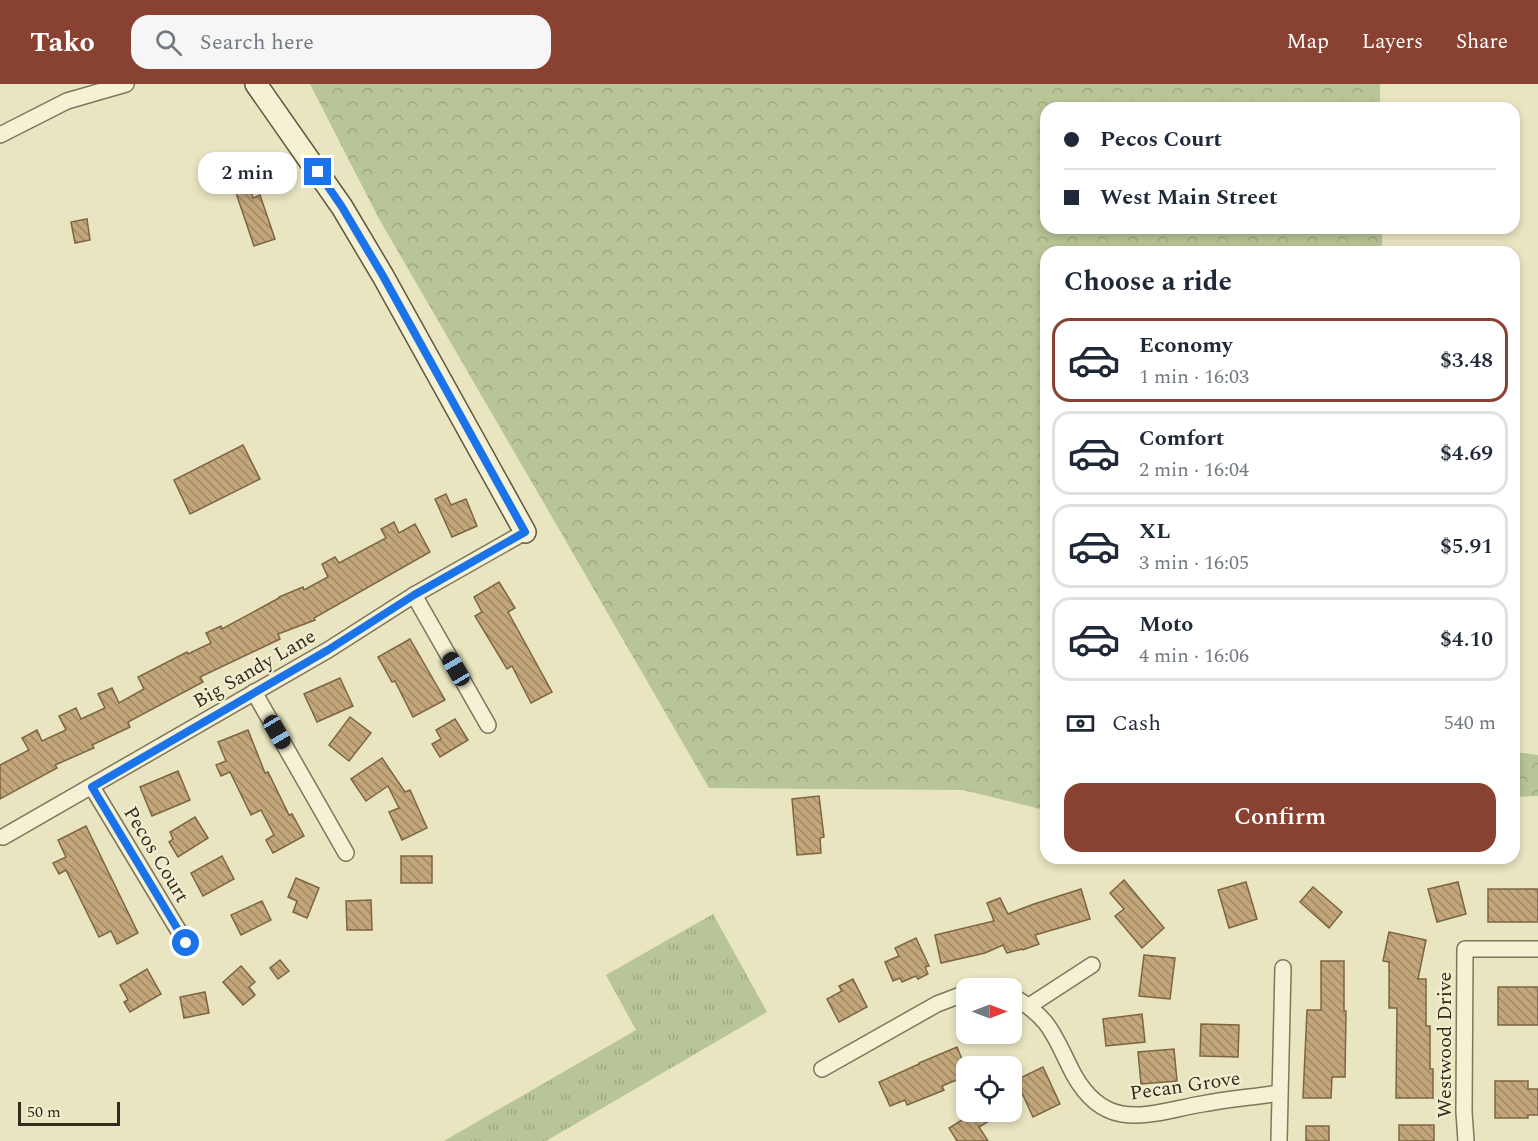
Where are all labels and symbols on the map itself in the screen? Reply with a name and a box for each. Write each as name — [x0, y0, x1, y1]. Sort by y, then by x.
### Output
callout: 2 min — [198, 151, 297, 193]
route end — [304, 158, 331, 185]
street label: Big Sandy Lane — [188, 622, 321, 716]
car — [439, 649, 473, 689]
car — [260, 712, 294, 752]
street label: Pecos Court — [116, 801, 197, 908]
route start — [172, 929, 199, 956]
street label: Westwood Drive — [1430, 972, 1460, 1118]
north arrow — [956, 978, 1022, 1044]
street label: Pecan Grove — [1128, 1063, 1242, 1109]
scale bar — [18, 1099, 120, 1126]

